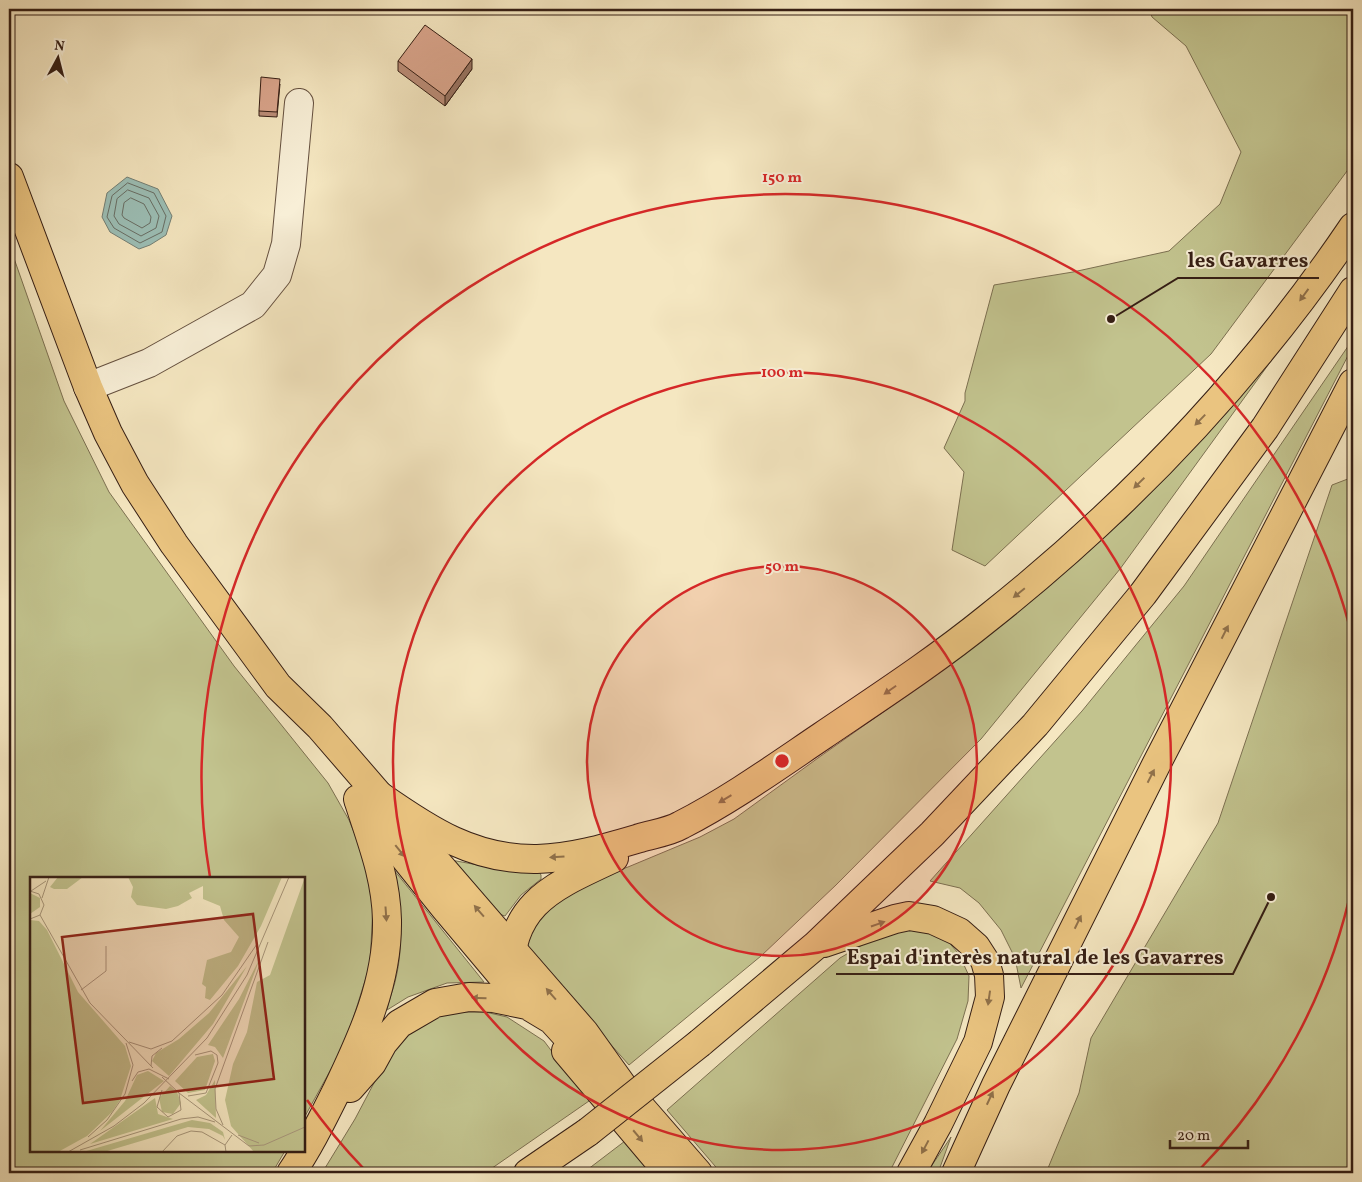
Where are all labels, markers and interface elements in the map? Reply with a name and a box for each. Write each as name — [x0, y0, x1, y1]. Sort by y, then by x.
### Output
north arrow — [32, 32, 82, 82]
text: N — [53, 37, 66, 57]
text: 150 m — [762, 168, 802, 189]
callout: les Gavarres — [1178, 242, 1319, 278]
text: les Gavarres — [1188, 247, 1308, 276]
one-way arrow — [1299, 288, 1309, 302]
text: 100 m — [761, 363, 804, 384]
one-way arrow — [1194, 413, 1206, 425]
one-way arrow — [1134, 477, 1146, 489]
text: 50 m — [765, 557, 799, 578]
one-way arrow — [1013, 587, 1026, 598]
one-way arrow — [1221, 624, 1229, 639]
one-way arrow — [883, 685, 896, 695]
centre of rings — [773, 752, 791, 770]
one-way arrow — [1147, 769, 1155, 783]
one-way arrow — [719, 794, 732, 803]
one-way arrow — [394, 845, 405, 858]
one-way arrow — [549, 854, 565, 862]
inset map — [30, 877, 305, 1152]
one-way arrow — [474, 904, 485, 917]
one-way arrow — [382, 906, 390, 922]
one-way arrow — [1074, 915, 1082, 929]
one-way arrow — [871, 920, 886, 928]
callout: Espai d'interès natural de les Gavarres — [836, 938, 1233, 974]
text: Espai d'interès natural de les Gavarres — [846, 944, 1224, 973]
one-way arrow — [546, 988, 557, 1001]
one-way arrow — [984, 991, 992, 1007]
one-way arrow — [471, 993, 487, 1001]
one-way arrow — [986, 1091, 994, 1105]
scale bar — [1170, 1117, 1247, 1149]
text: 20 m — [1177, 1126, 1210, 1147]
one-way arrow — [632, 1129, 643, 1142]
one-way arrow — [921, 1140, 929, 1154]

